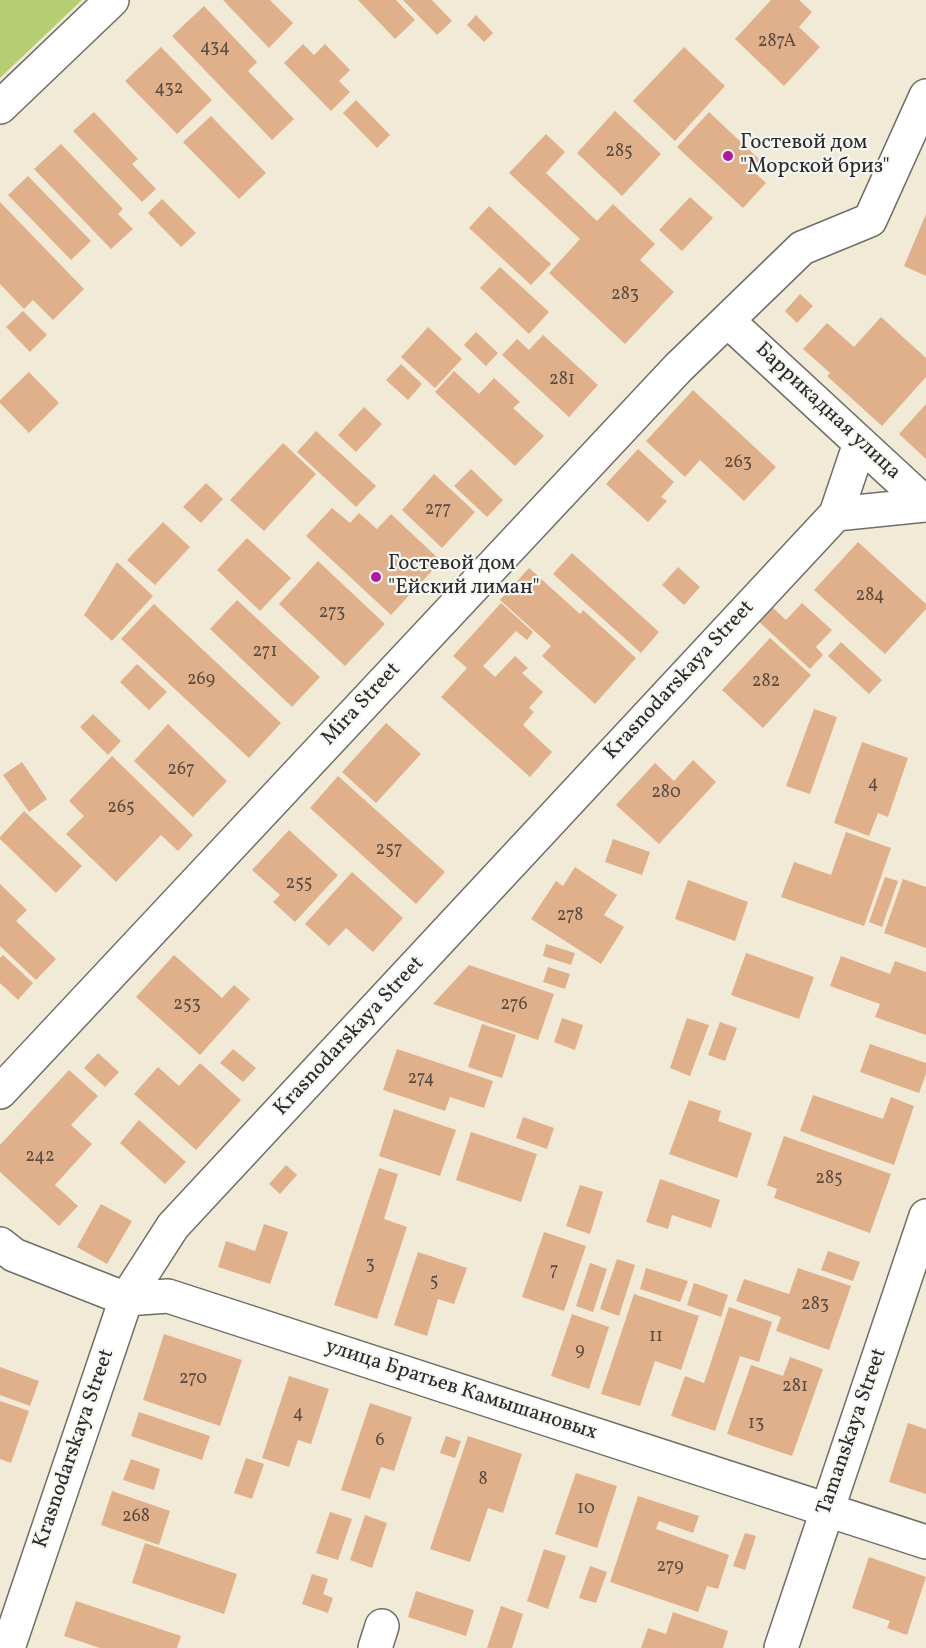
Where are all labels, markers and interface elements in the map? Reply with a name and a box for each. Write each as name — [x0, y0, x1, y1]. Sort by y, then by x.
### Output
house number: 287А — [758, 32, 796, 54]
house number: 434 — [200, 38, 230, 60]
house number: 432 — [155, 79, 183, 101]
place label: Гостевой дом "Морской бриз" — [740, 131, 890, 181]
house number: 285 — [605, 142, 633, 164]
marker: Гостевой дом "Морской бриз" — [721, 149, 735, 163]
house number: 283 — [611, 285, 639, 307]
street label: Баррикадная улица — [749, 338, 905, 486]
house number: 281 — [549, 370, 575, 392]
house number: 263 — [724, 453, 752, 475]
house number: 277 — [425, 500, 451, 522]
place label: Гостевой дом "Ейский лиман" — [388, 552, 540, 602]
marker: Гостевой дом "Ейский лиман" — [369, 570, 383, 584]
house number: 284 — [855, 586, 885, 608]
street label: Krasnodarskaya Street — [600, 596, 760, 766]
house number: 273 — [319, 603, 345, 625]
house number: 271 — [253, 642, 277, 664]
street label: Mira Street — [317, 658, 407, 752]
house number: 269 — [187, 670, 215, 692]
house number: 282 — [752, 672, 780, 694]
house number: 267 — [167, 760, 195, 782]
house number: 4 — [868, 774, 878, 796]
house number: 280 — [651, 783, 681, 805]
house number: 265 — [107, 798, 135, 820]
house number: 257 — [375, 840, 403, 862]
house number: 255 — [286, 874, 312, 896]
house number: 278 — [557, 906, 583, 928]
street label: Krasnodarskaya Street — [270, 952, 430, 1122]
house number: 253 — [173, 995, 201, 1017]
house number: 276 — [500, 995, 528, 1017]
house number: 274 — [408, 1069, 434, 1091]
house number: 242 — [25, 1147, 55, 1169]
house number: 285 — [815, 1169, 843, 1191]
house number: 3 — [365, 1255, 375, 1277]
house number: 7 — [550, 1261, 558, 1283]
house number: 5 — [430, 1272, 438, 1294]
house number: 283 — [801, 1295, 829, 1317]
house number: 11 — [649, 1327, 663, 1349]
street label: улица Братьев Камышановых — [322, 1335, 600, 1447]
house number: 9 — [575, 1341, 585, 1363]
street label: Tamanskaya Street — [813, 1345, 893, 1519]
street label: Krasnodarskaya Street — [29, 1346, 121, 1552]
house number: 270 — [179, 1369, 207, 1391]
house number: 281 — [782, 1377, 808, 1399]
house number: 4 — [293, 1404, 303, 1426]
house number: 13 — [748, 1414, 764, 1436]
house number: 6 — [375, 1431, 385, 1453]
house number: 8 — [478, 1470, 488, 1492]
house number: 10 — [577, 1499, 595, 1521]
house number: 268 — [122, 1507, 150, 1529]
house number: 279 — [656, 1557, 684, 1579]

